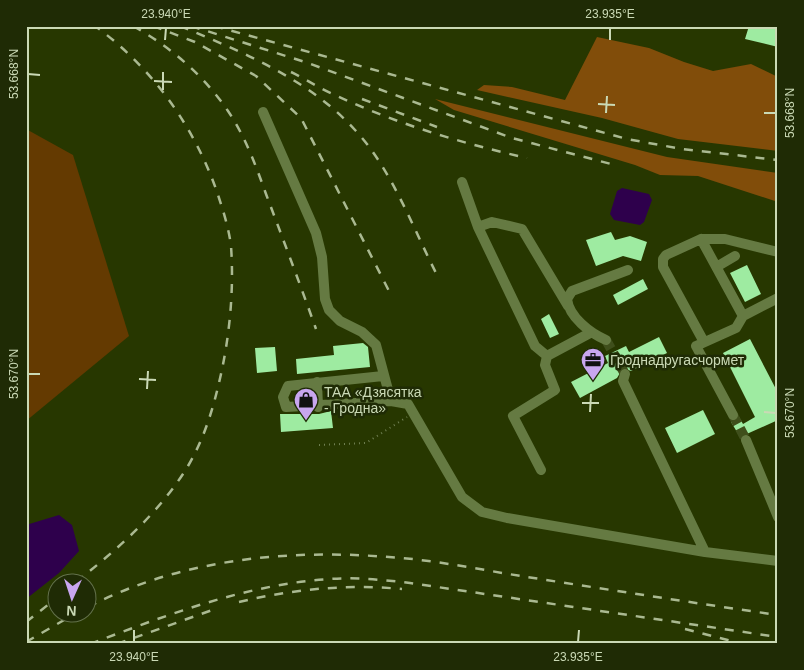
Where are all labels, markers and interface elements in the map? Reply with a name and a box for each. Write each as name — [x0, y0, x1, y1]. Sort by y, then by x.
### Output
text: 23.940°E — [141, 7, 191, 21]
text: 23.935°E — [585, 7, 635, 21]
text: 53.668°N — [7, 49, 21, 99]
text: 53.668°N — [783, 88, 797, 138]
office icon: Гроднадругасчормет — [580, 347, 606, 381]
text: 53.670°N — [7, 349, 21, 399]
place label: Гроднадругасчормет — [610, 352, 745, 368]
place label: ТАА «Дзясятка - Гродна» — [324, 384, 422, 416]
shop icon: ТАА «Дзясятка - Гродна» — [293, 387, 319, 421]
text: 53.670°N — [783, 388, 797, 438]
north arrow — [48, 572, 98, 622]
text: N — [66, 603, 77, 619]
text: 23.940°E — [109, 650, 159, 664]
text: 23.935°E — [553, 650, 603, 664]

